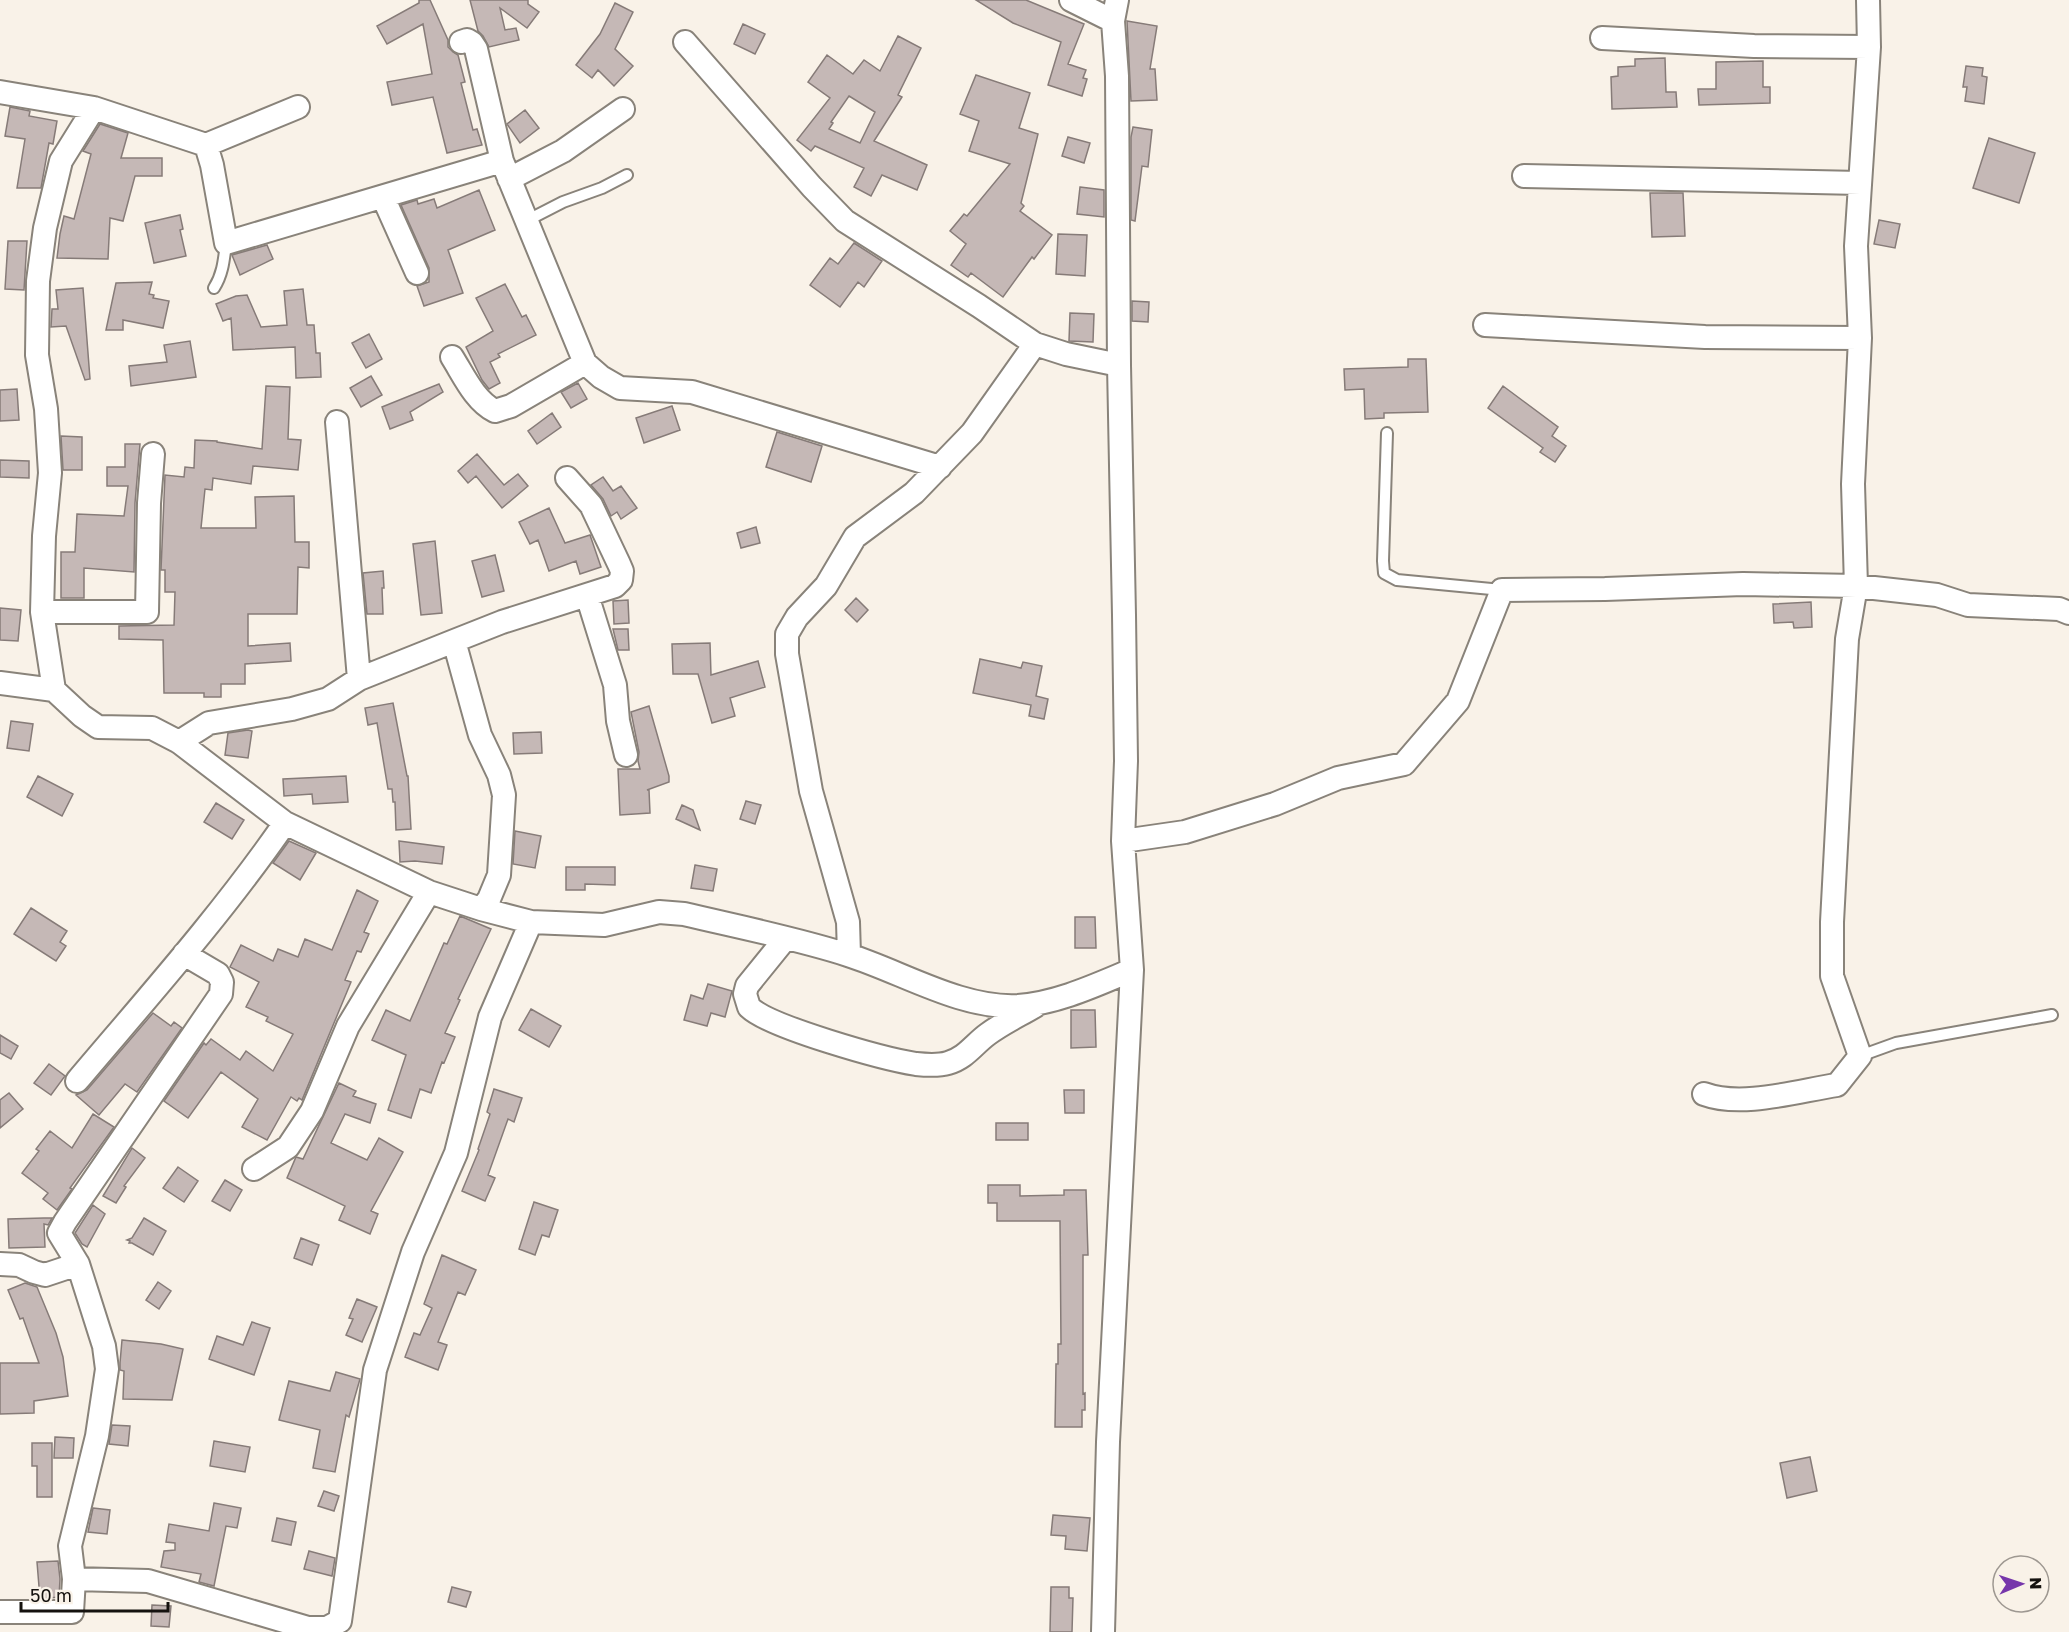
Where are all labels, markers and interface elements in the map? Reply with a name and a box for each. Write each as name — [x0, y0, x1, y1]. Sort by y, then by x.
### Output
north arrow — [1991, 1554, 2051, 1614]
scale bar — [21, 1575, 168, 1613]
text: N — [2026, 1577, 2046, 1590]
text: 50 m — [30, 1584, 72, 1606]

